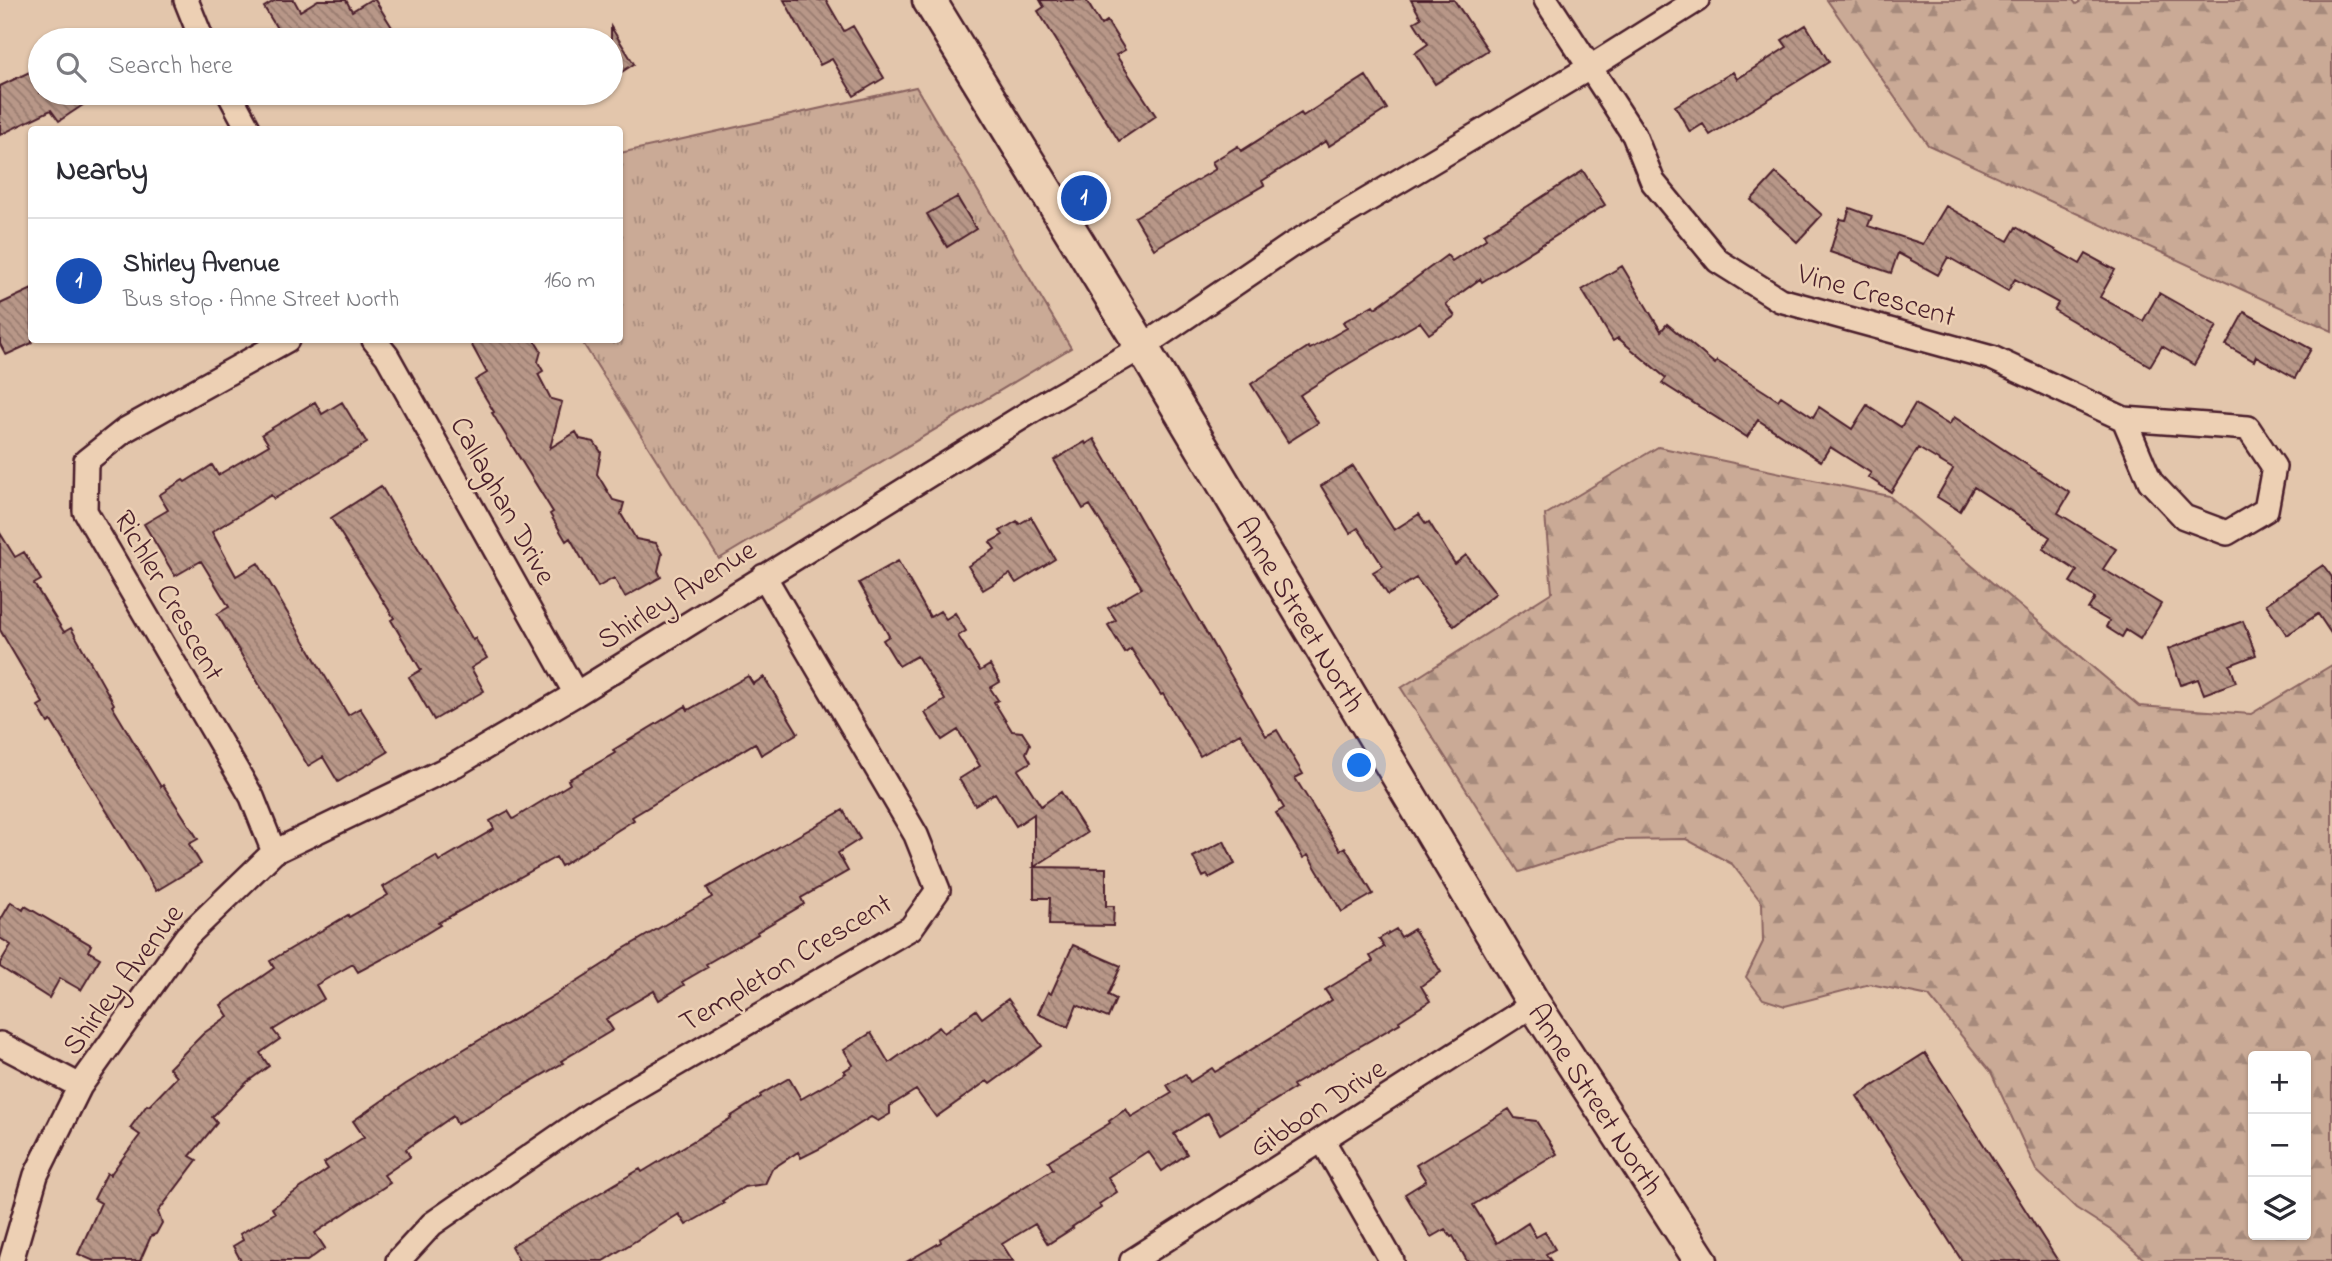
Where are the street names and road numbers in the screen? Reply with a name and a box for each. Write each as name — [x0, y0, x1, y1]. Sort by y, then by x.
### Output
street label: Vine Crescent — [1791, 253, 1961, 340]
street label: Callaghan Drive — [437, 409, 566, 594]
street label: Richler Crescent — [101, 503, 234, 690]
street label: Anne Street North — [1223, 509, 1374, 722]
street label: Shirley Avenue — [589, 530, 766, 663]
street label: Templeton Crescent — [672, 883, 902, 1046]
street label: Shirley Avenue — [52, 895, 197, 1066]
street label: Anne Street North — [1515, 996, 1672, 1206]
street label: Gibbon Drive — [1241, 1048, 1396, 1170]

